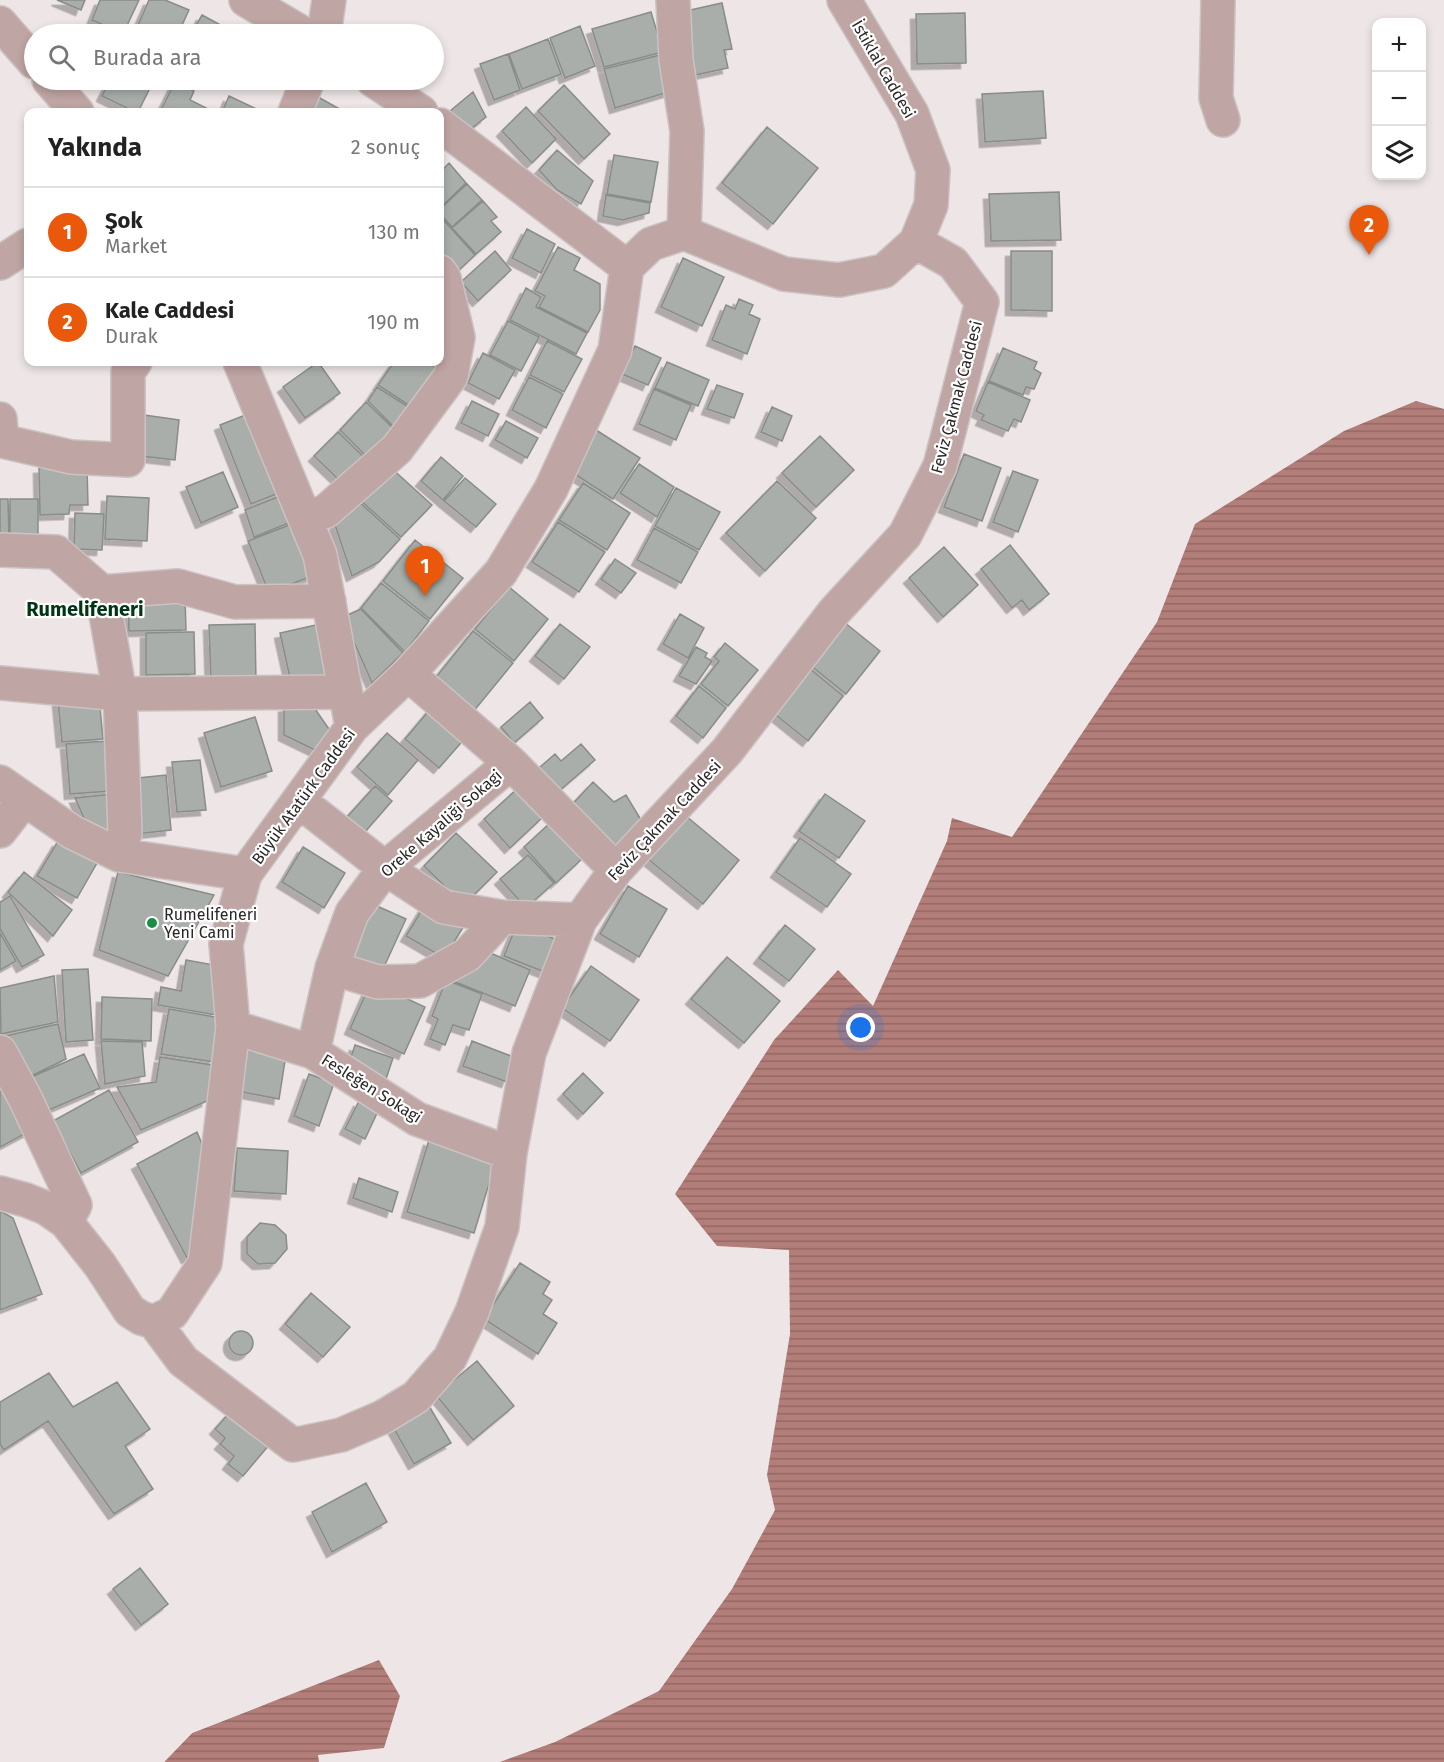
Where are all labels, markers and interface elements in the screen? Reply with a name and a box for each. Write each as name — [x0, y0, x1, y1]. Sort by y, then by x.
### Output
street label: İstiklal Caddesi — [848, 16, 920, 122]
map controls — [1372, 18, 1426, 180]
button: + — [1372, 18, 1426, 72]
search box — [24, 24, 444, 90]
icon: search — [45, 41, 78, 74]
text: Burada ara — [93, 44, 201, 71]
button: − — [1372, 72, 1426, 126]
button: layers — [1372, 126, 1426, 180]
text: Yakında — [48, 132, 142, 163]
text: 2 sonuç — [351, 135, 420, 159]
pin: 2 — [1350, 206, 1388, 255]
text: Şok — [105, 207, 143, 234]
text: 1 — [63, 220, 72, 244]
text: 130 m — [368, 220, 420, 244]
text: Market — [105, 234, 167, 258]
text: Kale Caddesi — [105, 297, 234, 324]
text: 2 — [62, 310, 73, 334]
text: 190 m — [367, 310, 420, 334]
street label: Feviz Çakmak Caddesi — [927, 319, 987, 476]
text: Durak — [105, 324, 158, 348]
pin: 1 — [406, 546, 444, 596]
district label: Rumelifeneri — [26, 597, 144, 621]
street label: Büyük Atatürk Caddesi — [248, 725, 359, 868]
street label: Feviz Çakmak Caddesi — [604, 756, 726, 885]
street label: Oreke Kayaliği Sokagi — [377, 766, 506, 881]
place label: Rumelifeneri Yeni Cami — [164, 905, 257, 942]
marker: Rumelifeneri Yeni Cami — [145, 916, 159, 930]
your location — [846, 1013, 875, 1042]
street label: Fesleğen Sokagi — [318, 1050, 425, 1127]

